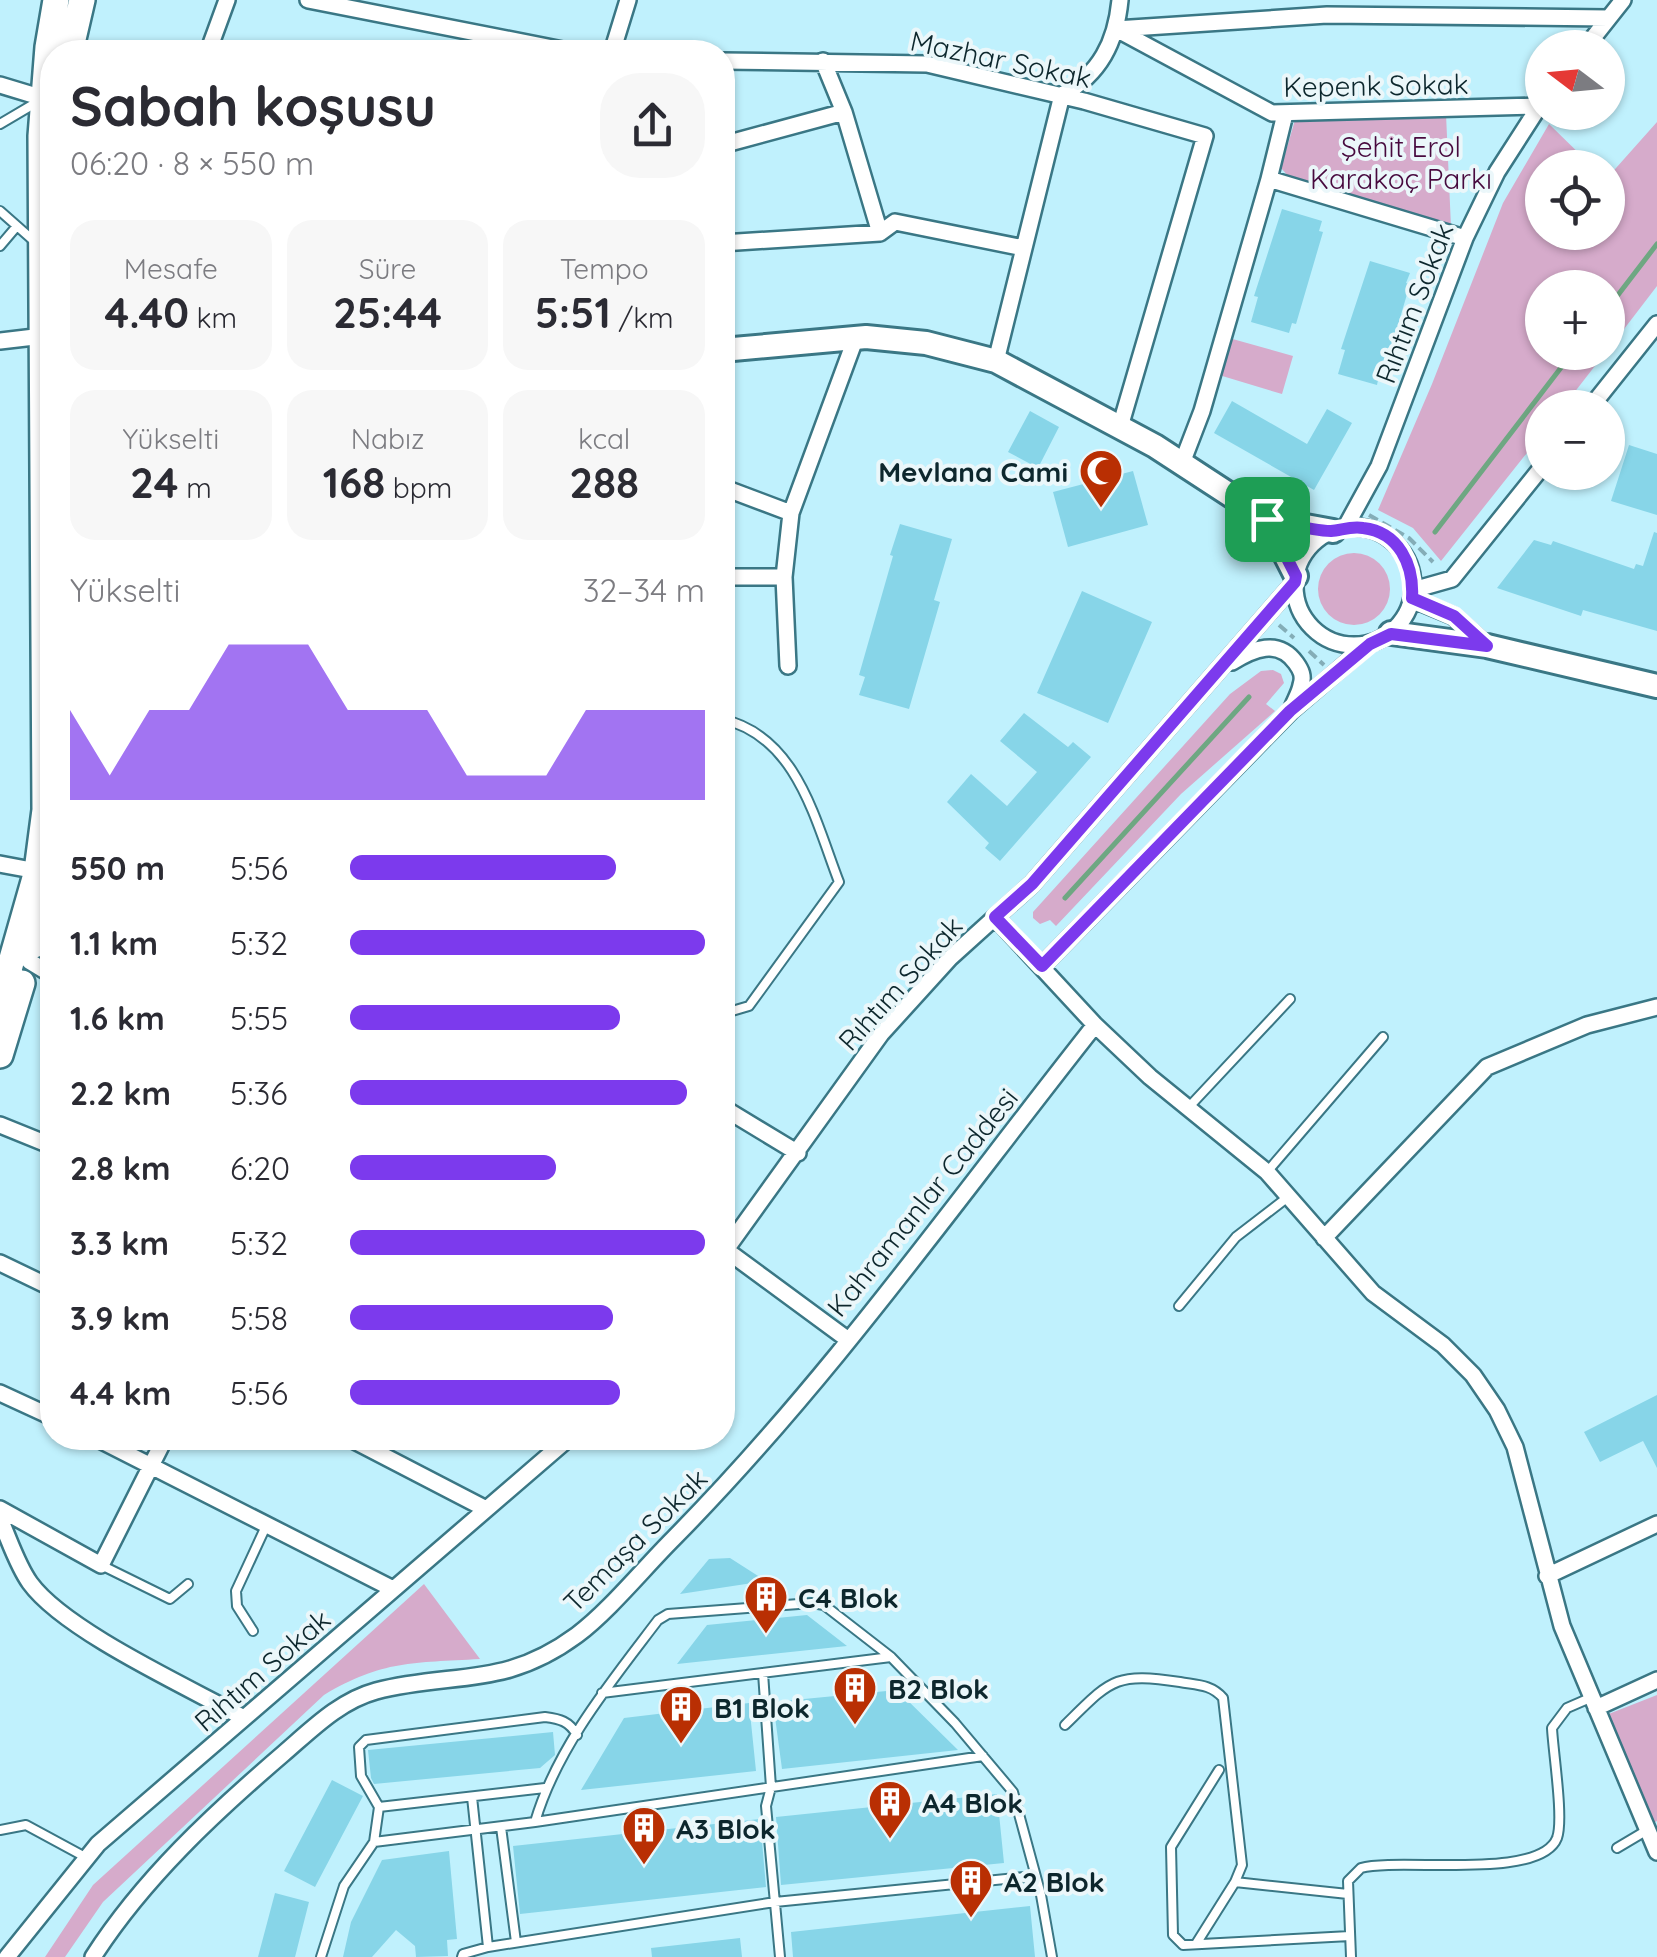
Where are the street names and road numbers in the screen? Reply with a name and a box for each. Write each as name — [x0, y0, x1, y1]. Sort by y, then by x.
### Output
street label: Mazhar Sokak — [907, 23, 1095, 95]
street label: Kepenk Sokak — [1283, 66, 1469, 104]
street label: Rıhtım Sokak — [1367, 218, 1461, 388]
street label: Rıhtım Sokak — [831, 909, 969, 1057]
street label: Kahramanlar Caddesi — [819, 1081, 1025, 1323]
street label: Temaşa Sokak — [556, 1461, 714, 1619]
street label: Rıhtım Sokak — [187, 1601, 337, 1739]

